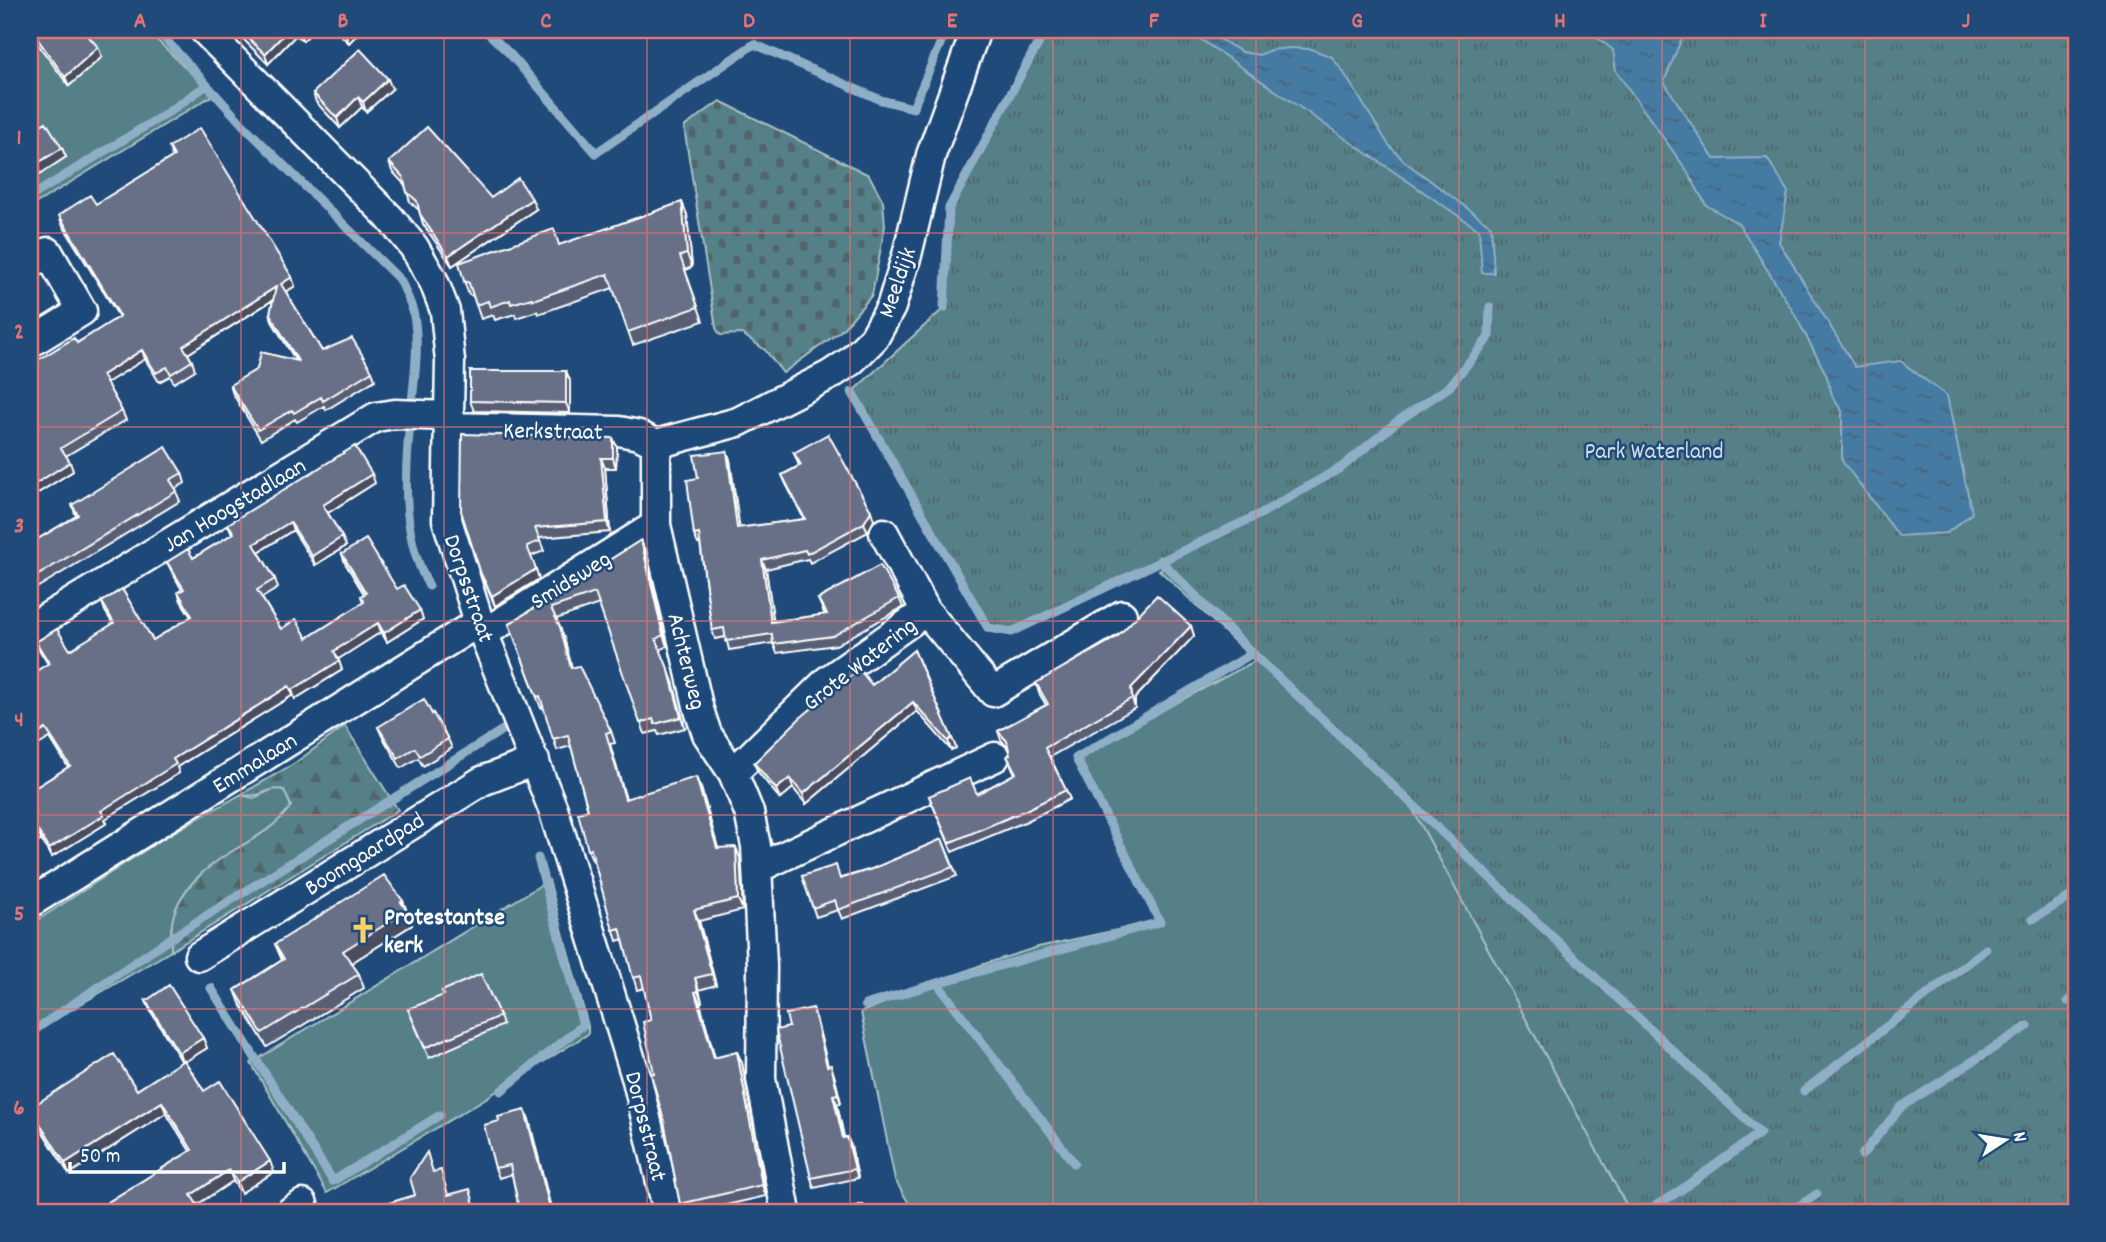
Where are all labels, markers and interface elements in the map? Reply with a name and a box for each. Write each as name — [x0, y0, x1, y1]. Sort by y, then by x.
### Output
text: A — [134, 6, 146, 39]
text: B — [338, 6, 349, 39]
text: C — [540, 6, 552, 39]
text: D — [743, 6, 755, 39]
text: E — [947, 6, 958, 39]
text: F — [1149, 6, 1160, 39]
text: G — [1351, 6, 1363, 39]
text: H — [1554, 6, 1566, 39]
text: I — [1759, 6, 1767, 39]
text: J — [1962, 6, 1970, 39]
text: 1 — [16, 123, 22, 156]
street label: Meeldijk — [871, 243, 927, 323]
text: 2 — [14, 317, 24, 350]
street label: Kerkstraat — [503, 415, 603, 451]
park label: Park Waterland — [1584, 436, 1724, 470]
street label: Jan Hoogstadlaan — [158, 450, 314, 563]
text: 3 — [14, 511, 24, 544]
street label: Dorpsstraat — [433, 530, 502, 648]
street label: Smidsweg — [525, 543, 618, 620]
street label: Achterweg — [657, 610, 714, 714]
street label: Grote Watering — [797, 610, 925, 721]
text: 4 — [14, 705, 24, 738]
street label: Emmalaan — [207, 725, 305, 804]
street label: Boomgaardpad — [299, 805, 432, 906]
text: 5 — [14, 899, 24, 932]
place label: Protestantse kerk — [384, 902, 505, 964]
church icon: Protestantse kerk — [348, 915, 378, 945]
street label: Dorpsstraat — [614, 1068, 674, 1185]
text: 6 — [13, 1093, 25, 1126]
north arrow — [1969, 1106, 2039, 1176]
scale bar — [70, 1130, 284, 1174]
text: N — [2004, 1130, 2032, 1145]
text: 50 m — [80, 1143, 120, 1173]

